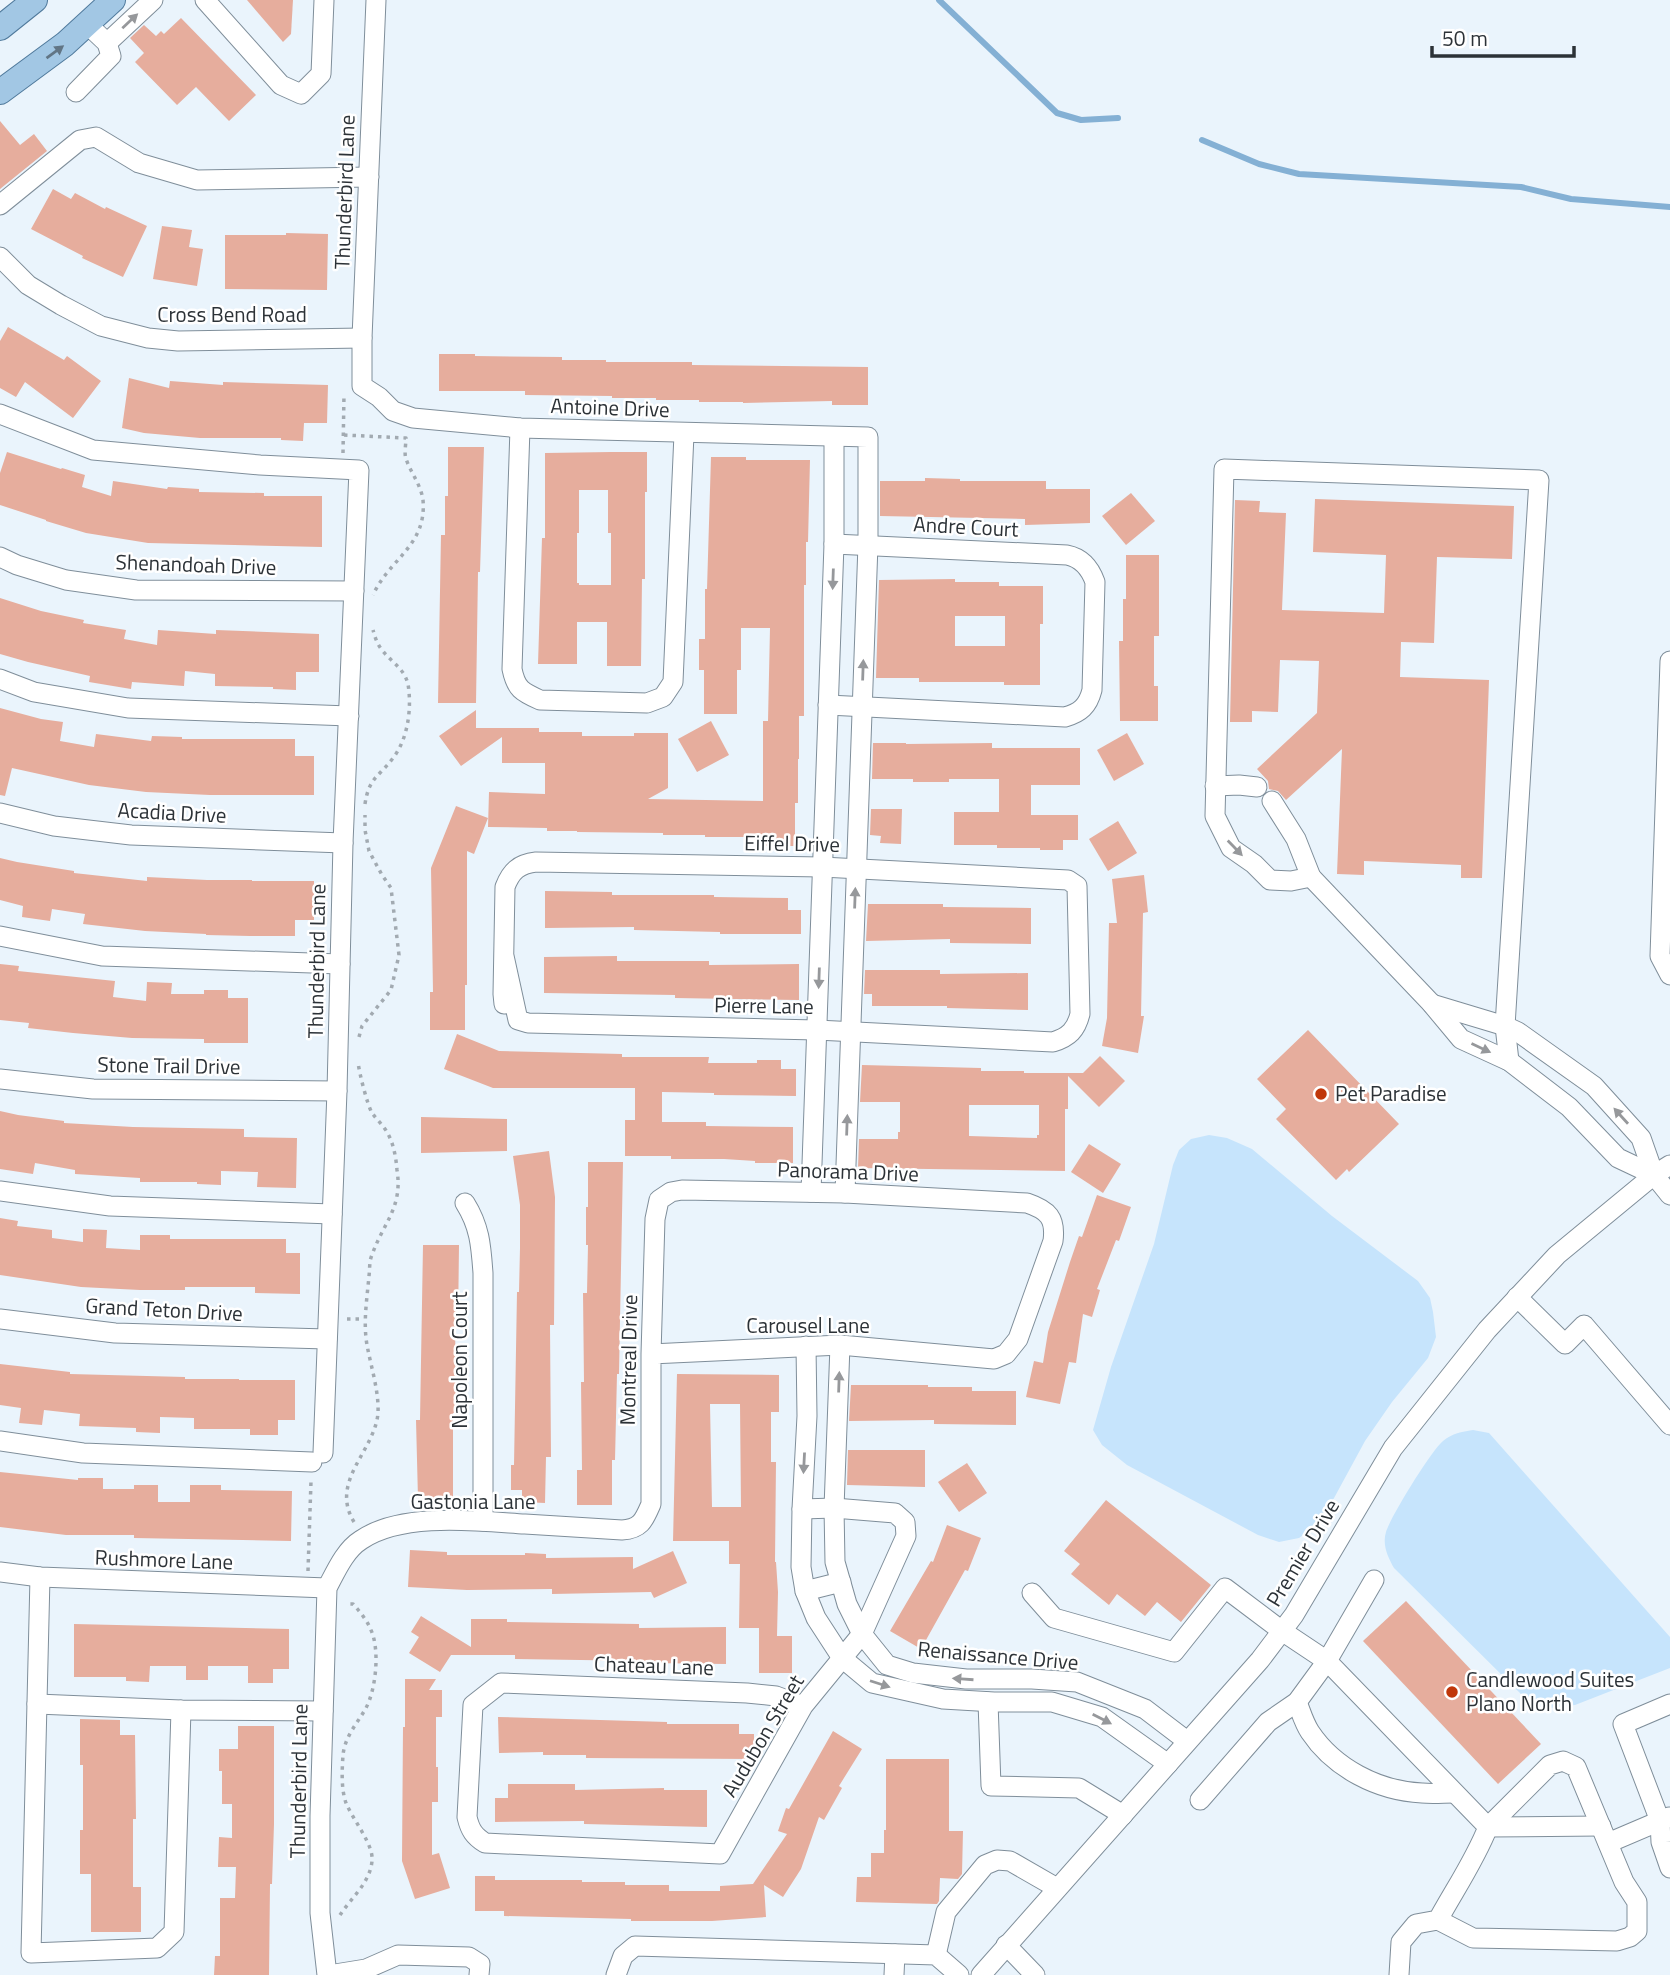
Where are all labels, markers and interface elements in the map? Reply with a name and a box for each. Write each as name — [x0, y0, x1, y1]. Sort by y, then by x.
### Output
one-way arrow — [121, 14, 138, 30]
scale bar — [1432, 14, 1574, 58]
text: 50 m — [1442, 22, 1488, 54]
one-way arrow — [46, 45, 64, 59]
street label: Thunderbird Lane — [325, 114, 363, 270]
street label: Cross Bend Road — [157, 298, 307, 330]
street label: Antoine Drive — [550, 389, 670, 425]
street label: Andre Court — [913, 507, 1020, 545]
street label: Shenandoah Drive — [115, 545, 277, 583]
one-way arrow — [827, 568, 838, 590]
one-way arrow — [858, 659, 869, 681]
street label: Acadia Drive — [117, 793, 227, 831]
street label: Eiffel Drive — [744, 826, 840, 860]
one-way arrow — [1227, 840, 1243, 857]
street label: Thunderbird Lane — [299, 883, 333, 1039]
one-way arrow — [850, 887, 861, 909]
one-way arrow — [813, 967, 824, 989]
street label: Pierre Lane — [714, 988, 814, 1022]
one-way arrow — [1471, 1042, 1491, 1054]
street label: Stone Trail Drive — [97, 1048, 241, 1082]
place label: Pet Paradise — [1335, 1077, 1447, 1109]
marker: Pet Paradise — [1313, 1086, 1329, 1102]
one-way arrow — [1614, 1108, 1630, 1125]
one-way arrow — [842, 1114, 853, 1136]
street label: Panorama Drive — [777, 1153, 919, 1189]
street label: Grand Teton Drive — [84, 1289, 244, 1329]
street label: Napoleon Court — [443, 1291, 475, 1429]
street label: Montreal Drive — [611, 1294, 645, 1426]
street label: Carousel Lane — [746, 1309, 870, 1341]
one-way arrow — [833, 1371, 845, 1393]
one-way arrow — [799, 1452, 810, 1474]
street label: Gastonia Lane — [410, 1485, 536, 1517]
street label: Premier Drive — [1257, 1493, 1347, 1612]
street label: Rushmore Lane — [94, 1541, 234, 1577]
street label: Renaissance Drive — [916, 1632, 1080, 1678]
street label: Chateau Lane — [594, 1647, 715, 1683]
place label: Candlewood Suites Plano North — [1466, 1663, 1634, 1719]
street label: Audubon Street — [713, 1668, 812, 1803]
one-way arrow — [952, 1673, 974, 1684]
one-way arrow — [870, 1679, 891, 1689]
marker: Candlewood Suites Plano North — [1444, 1684, 1460, 1700]
street label: Thunderbird Lane — [281, 1703, 315, 1859]
one-way arrow — [1093, 1713, 1113, 1725]

